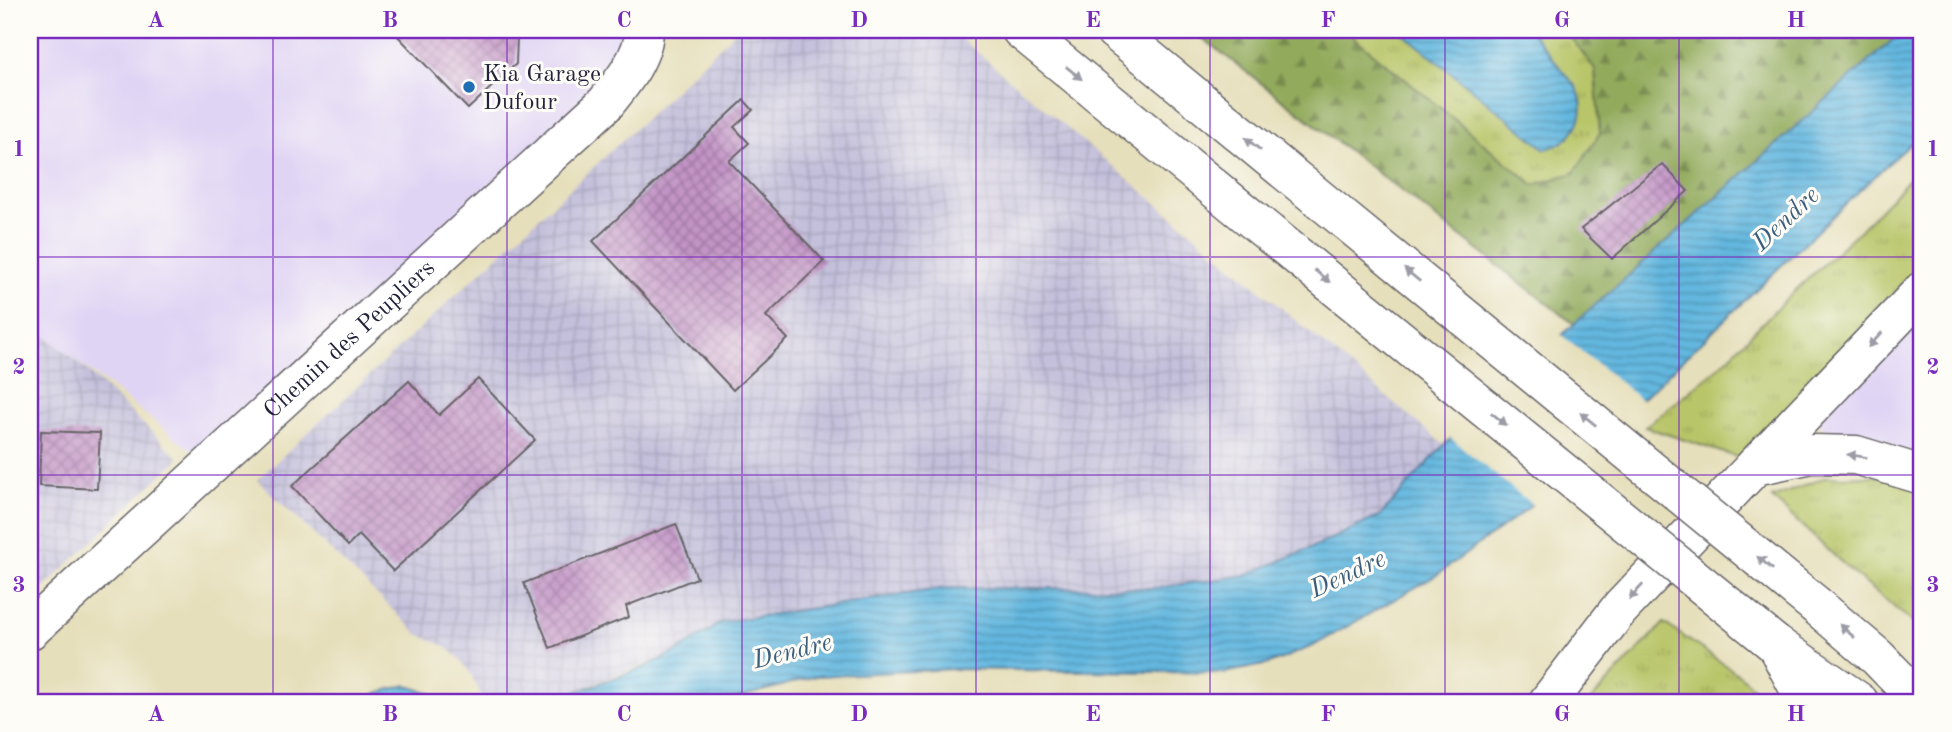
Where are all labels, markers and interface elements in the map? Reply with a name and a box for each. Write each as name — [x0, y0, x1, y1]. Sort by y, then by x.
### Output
text: A — [147, 9, 165, 32]
text: B — [382, 9, 398, 32]
text: C — [616, 9, 632, 32]
text: D — [850, 9, 868, 32]
text: E — [1085, 9, 1101, 32]
text: F — [1320, 9, 1336, 32]
text: G — [1554, 9, 1570, 32]
text: H — [1787, 9, 1805, 32]
place label: Kia Garage Dufour — [483, 63, 601, 115]
one-way arrow — [1066, 65, 1083, 80]
marker: Kia Garage Dufour — [461, 79, 477, 95]
one-way arrow — [1245, 137, 1263, 152]
text: 1 — [12, 138, 26, 161]
text: 1 — [1926, 138, 1940, 161]
water label: Dendre — [1747, 182, 1825, 257]
street label: Chemin des Peupliers — [260, 256, 440, 424]
one-way arrow — [1404, 267, 1422, 282]
one-way arrow — [1312, 268, 1330, 283]
one-way arrow — [1867, 332, 1884, 349]
text: 2 — [12, 356, 26, 379]
text: 2 — [1926, 356, 1940, 379]
one-way arrow — [1490, 411, 1507, 426]
one-way arrow — [1580, 411, 1598, 426]
one-way arrow — [1846, 451, 1868, 462]
water label: Dendre — [1305, 546, 1390, 604]
one-way arrow — [1756, 555, 1774, 570]
text: 3 — [12, 574, 26, 597]
text: 3 — [1926, 574, 1940, 597]
one-way arrow — [1629, 583, 1645, 600]
one-way arrow — [1838, 623, 1856, 639]
water label: Dendre — [749, 630, 835, 675]
text: A — [147, 703, 165, 726]
text: B — [382, 703, 398, 726]
text: C — [616, 703, 632, 726]
text: D — [850, 703, 868, 726]
text: E — [1085, 703, 1101, 726]
text: F — [1320, 703, 1336, 726]
text: G — [1554, 703, 1570, 726]
text: H — [1787, 703, 1805, 726]

